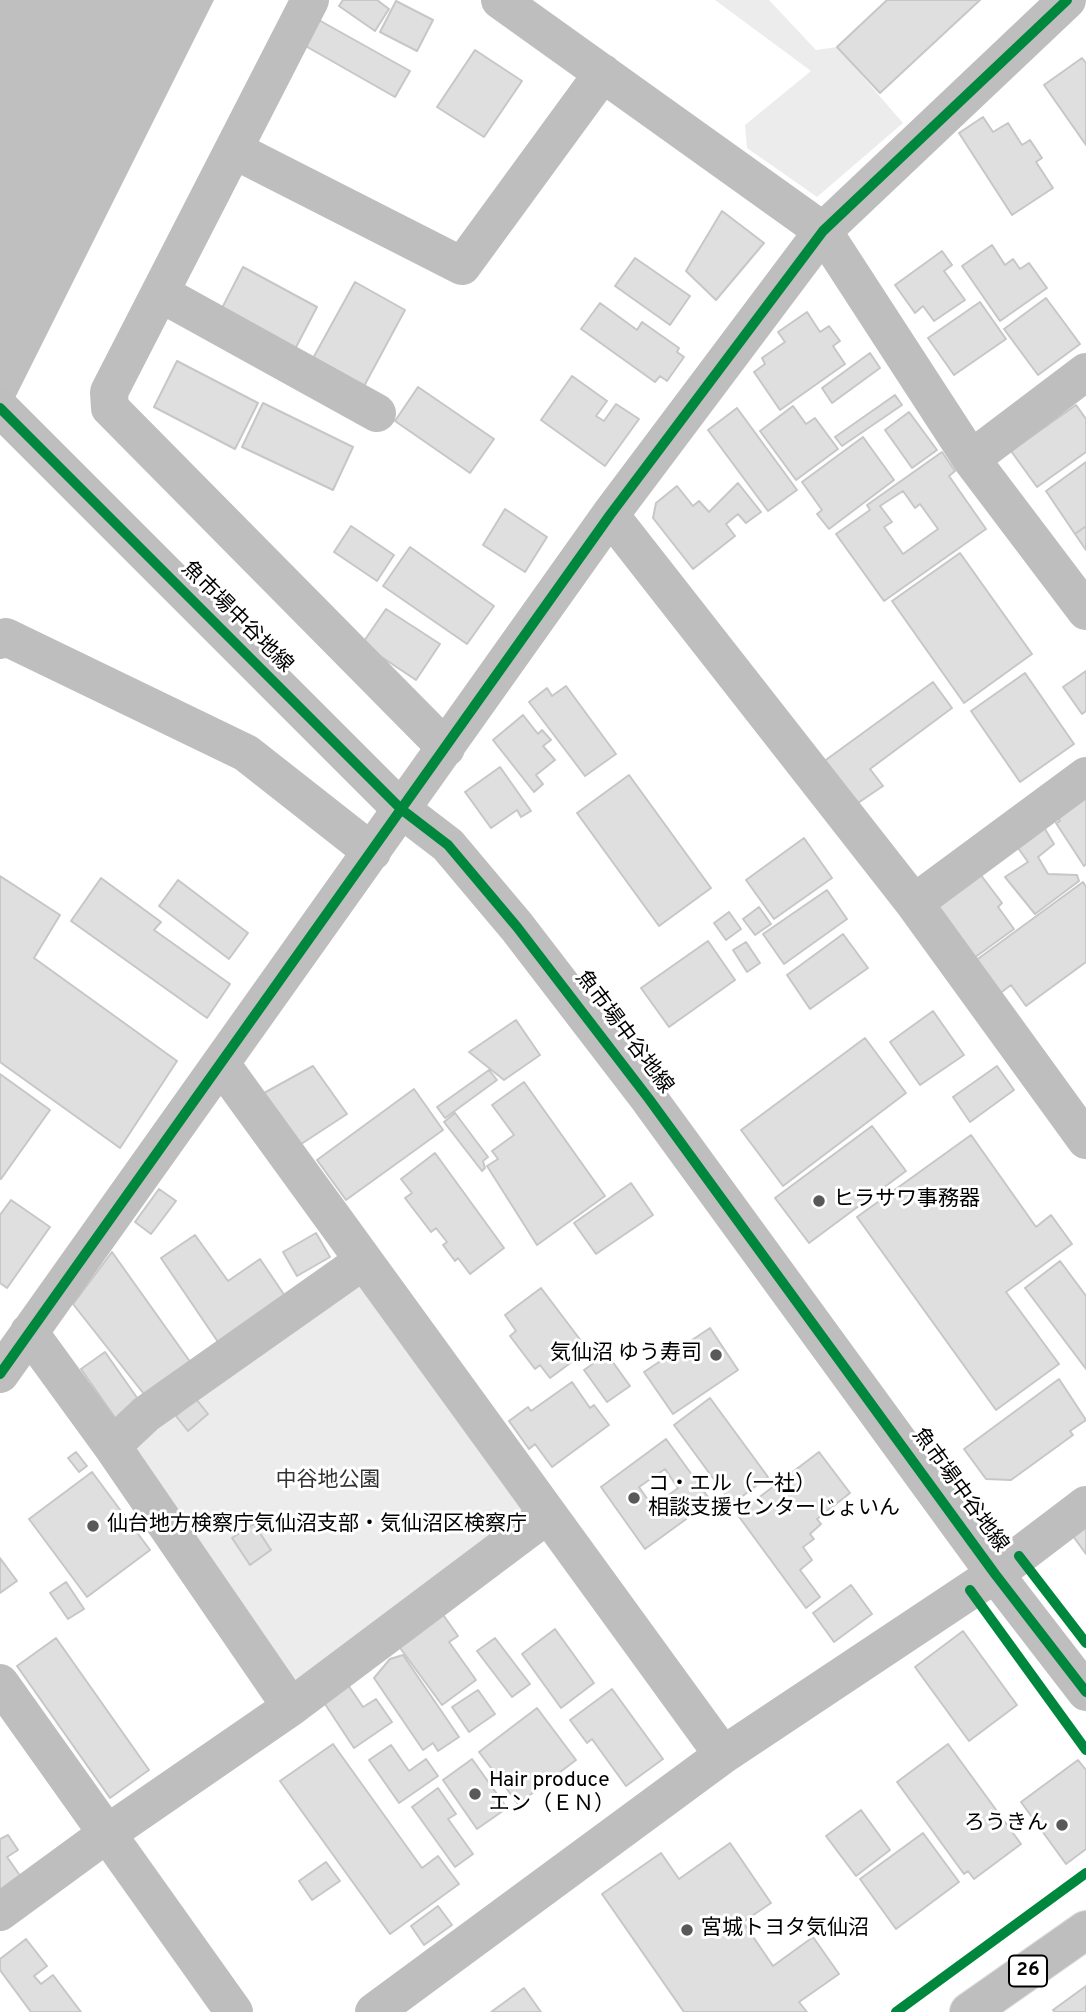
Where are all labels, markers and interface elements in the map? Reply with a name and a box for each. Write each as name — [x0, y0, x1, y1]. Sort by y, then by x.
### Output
street label: 魚市場中谷地線 — [175, 557, 297, 679]
street label: 魚市場中谷地線 — [569, 967, 677, 1099]
place label: ヒラサワ事務器 — [833, 1188, 980, 1214]
marker: ヒラサワ事務器 — [811, 1193, 827, 1209]
place label: 気仙沼 ゆう寿司 — [550, 1342, 702, 1368]
marker: 気仙沼 ゆう寿司 — [708, 1347, 724, 1363]
street label: 魚市場中谷地線 — [906, 1424, 1012, 1558]
park label: 中谷地公園 — [276, 1469, 380, 1495]
place label: コ・エル（一社） 相談支援センターじょいん — [648, 1473, 900, 1523]
marker: コ・エル（一社） 相談支援センターじょいん — [626, 1490, 642, 1506]
place label: 仙台地方検察庁気仙沼支部・気仙沼区検察庁 — [107, 1513, 527, 1539]
marker: 仙台地方検察庁気仙沼支部・気仙沼区検察庁 — [85, 1518, 101, 1534]
place label: Hair produce エン（ＥＮ） — [489, 1769, 615, 1819]
marker: Hair produce エン（ＥＮ） — [467, 1786, 483, 1802]
place label: ろうきん — [964, 1812, 1048, 1838]
marker: ろうきん — [1054, 1817, 1070, 1833]
place label: 宮城トヨタ気仙沼 — [701, 1917, 869, 1943]
marker: 宮城トヨタ気仙沼 — [679, 1922, 695, 1938]
road number: 26 — [1009, 1955, 1047, 1986]

